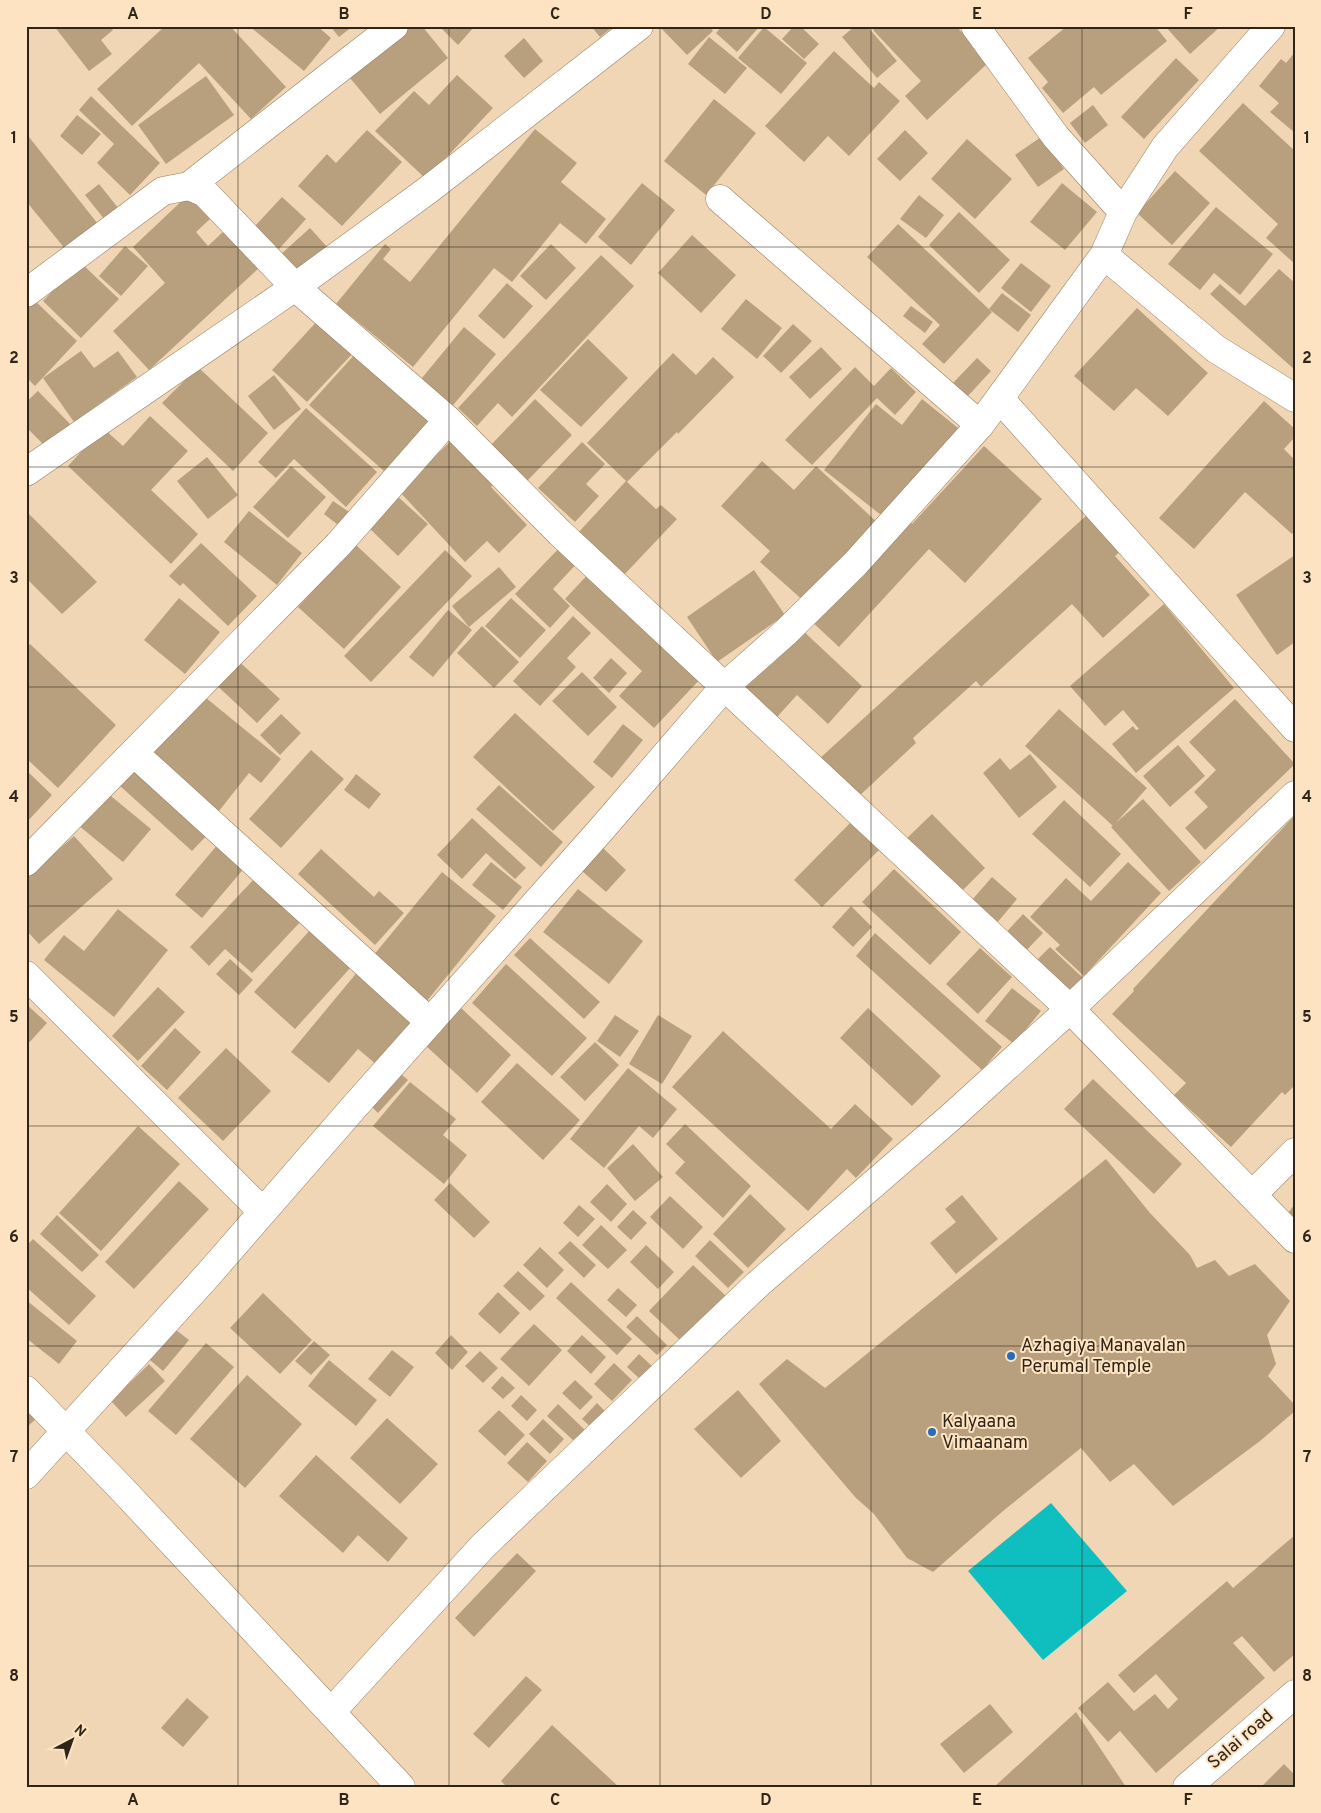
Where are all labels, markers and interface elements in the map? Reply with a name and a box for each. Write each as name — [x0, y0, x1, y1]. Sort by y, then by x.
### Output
text: A — [127, 5, 139, 25]
text: B — [338, 5, 350, 25]
text: C — [550, 5, 560, 25]
text: D — [760, 5, 772, 25]
text: E — [972, 5, 982, 25]
text: F — [1183, 5, 1193, 25]
text: 1 — [11, 129, 17, 149]
text: 1 — [1304, 129, 1310, 149]
text: 2 — [9, 349, 19, 369]
text: 2 — [1302, 349, 1312, 369]
text: 3 — [9, 569, 19, 589]
text: 3 — [1302, 569, 1312, 589]
text: 4 — [9, 788, 19, 808]
text: 4 — [1302, 788, 1312, 808]
text: 5 — [9, 1008, 19, 1028]
text: 5 — [1302, 1008, 1312, 1028]
text: 6 — [9, 1228, 19, 1248]
text: 6 — [1302, 1228, 1312, 1248]
place label: Azhagiya Manavalan Perumal Temple — [1021, 1335, 1186, 1379]
marker: Azhagiya Manavalan Perumal Temple — [1005, 1350, 1017, 1362]
place label: Kalyaana Vimaanam — [942, 1411, 1028, 1455]
marker: Kalyaana Vimaanam — [926, 1426, 938, 1438]
text: 7 — [10, 1448, 18, 1468]
text: 7 — [1303, 1448, 1311, 1468]
text: 8 — [9, 1667, 19, 1687]
text: 8 — [1302, 1667, 1312, 1687]
street label: Salai road — [1203, 1705, 1279, 1775]
north arrow — [48, 1716, 98, 1766]
text: N — [70, 1722, 89, 1741]
text: A — [127, 1791, 139, 1811]
text: B — [338, 1791, 350, 1811]
text: C — [550, 1791, 560, 1811]
text: D — [760, 1791, 772, 1811]
text: E — [972, 1791, 982, 1811]
text: F — [1183, 1791, 1193, 1811]

